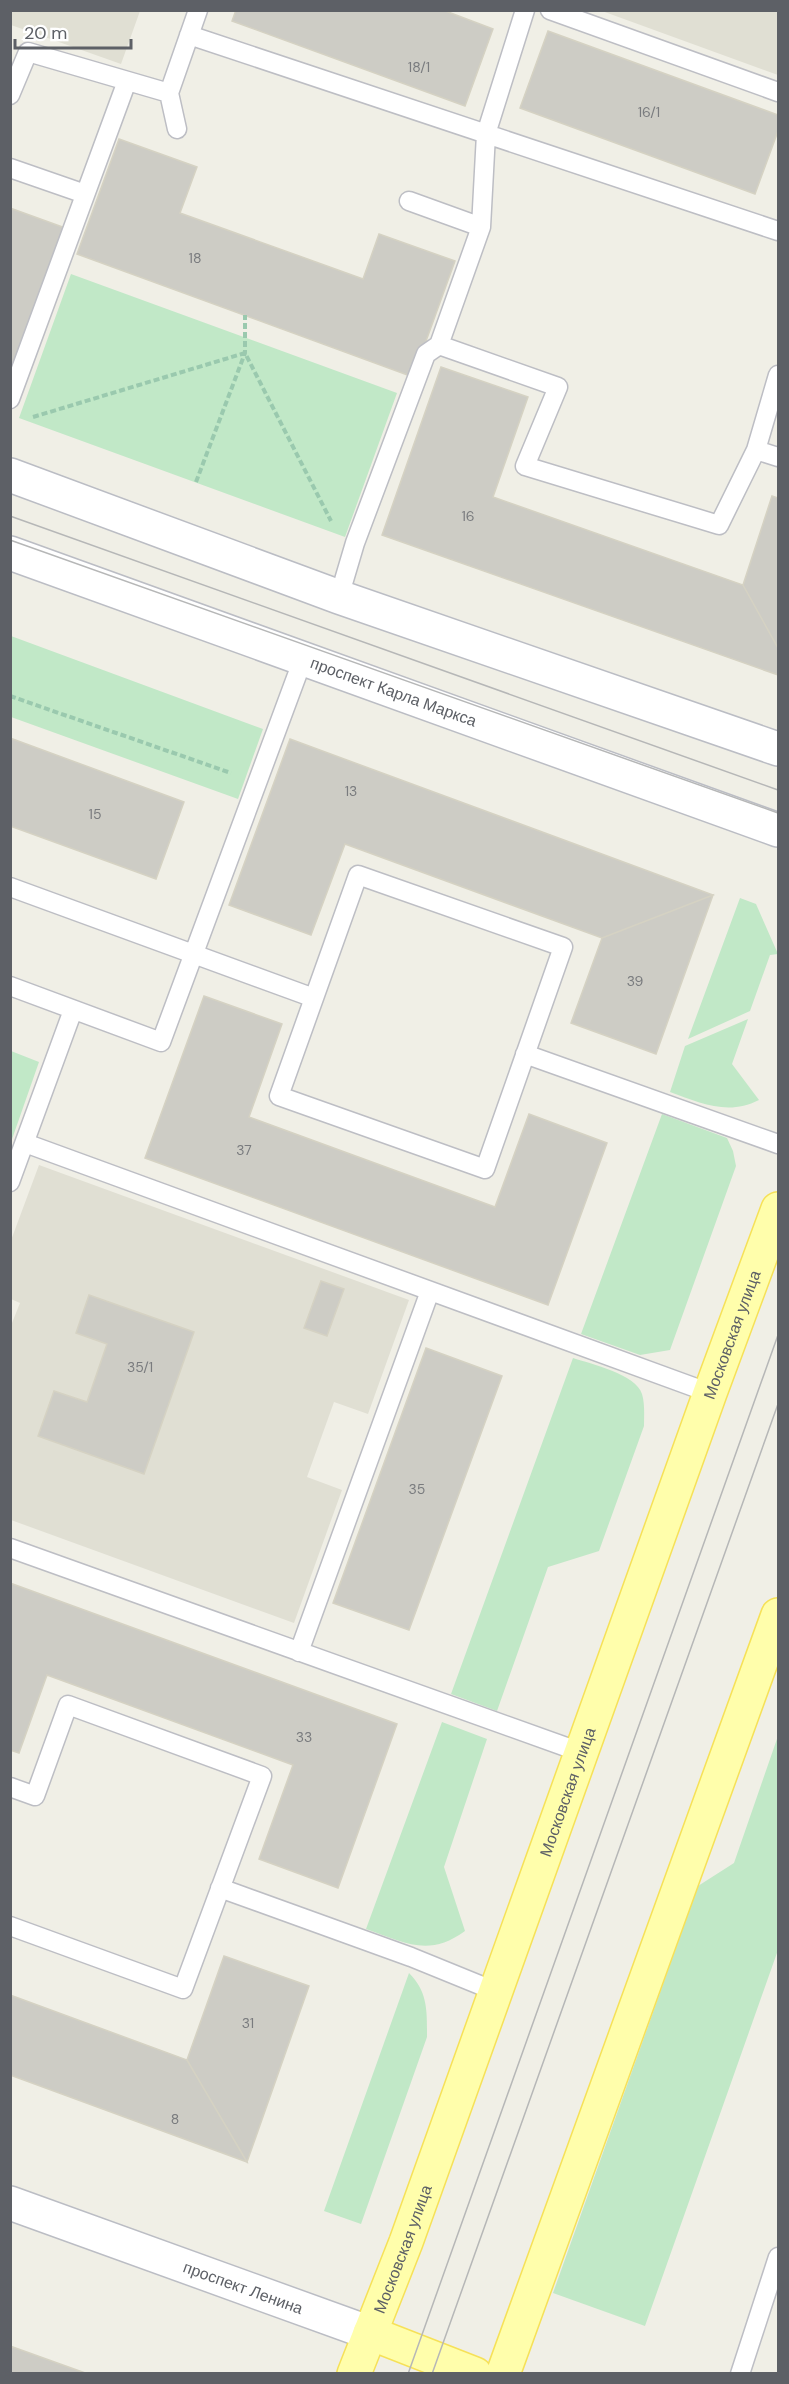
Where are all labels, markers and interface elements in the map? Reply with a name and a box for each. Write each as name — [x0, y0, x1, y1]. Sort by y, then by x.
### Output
scale bar — [15, 12, 130, 50]
text: 20 m — [24, 21, 67, 45]
house number: 18/1 — [408, 58, 430, 76]
house number: 16/1 — [638, 103, 660, 121]
house number: 18 — [189, 249, 201, 267]
house number: 16 — [461, 507, 475, 525]
street label: проспект Карла Маркса — [308, 652, 480, 731]
house number: 13 — [345, 782, 357, 800]
house number: 15 — [89, 805, 101, 823]
house number: 39 — [627, 972, 644, 990]
house number: 37 — [236, 1141, 252, 1159]
street label: Московская улица — [698, 1267, 765, 1402]
house number: 35/1 — [127, 1358, 153, 1376]
house number: 35 — [409, 1480, 425, 1498]
street label: Московская улица — [534, 1724, 600, 1859]
house number: 33 — [296, 1728, 312, 1746]
house number: 31 — [242, 2014, 254, 2032]
house number: 8 — [171, 2110, 179, 2128]
street label: Московская улица — [368, 2182, 436, 2316]
street label: проспект Ленина — [181, 2256, 306, 2319]

